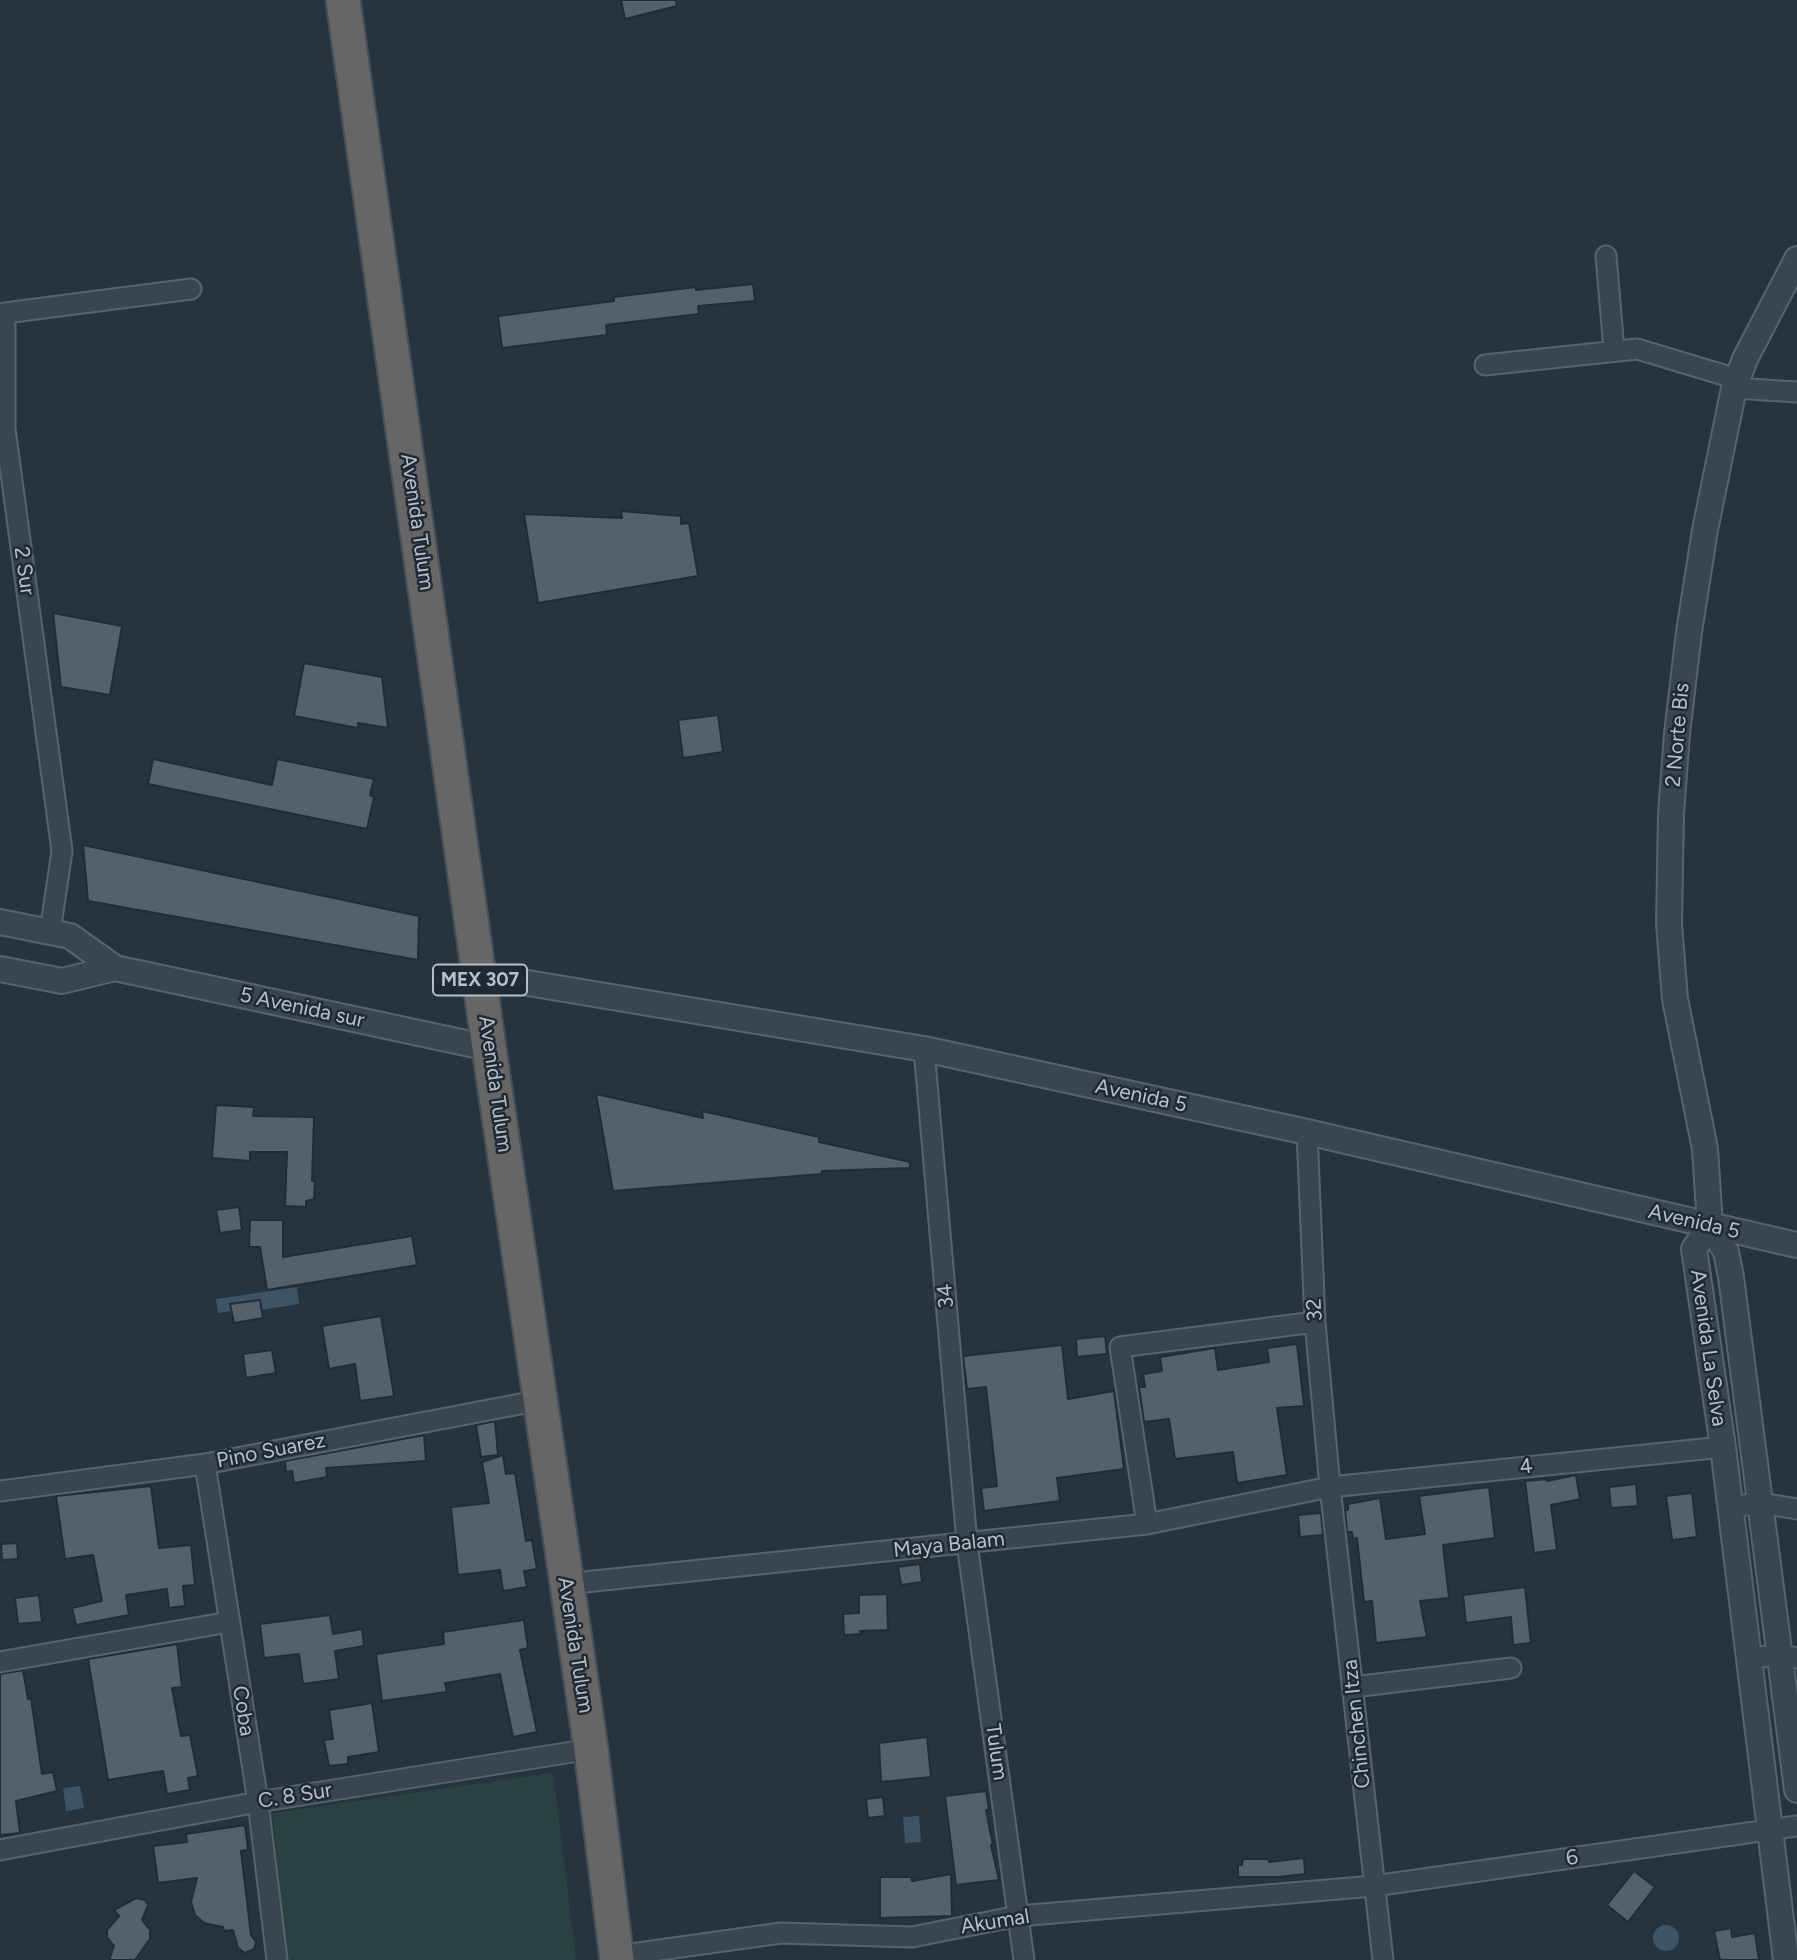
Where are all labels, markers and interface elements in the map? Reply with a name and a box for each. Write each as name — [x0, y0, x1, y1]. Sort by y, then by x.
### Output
street label: Avenida Tulum — [395, 452, 439, 592]
street label: 2 Sur — [8, 545, 40, 597]
street label: 2 Norte Bis — [1661, 682, 1695, 788]
road number: MEX 307 — [433, 964, 527, 996]
street label: 5 Avenida sur — [237, 982, 367, 1034]
street label: Avenida Tulum — [473, 1014, 517, 1154]
street label: Avenida 5 — [1093, 1074, 1189, 1118]
street label: Avenida 5 — [1646, 1199, 1742, 1245]
street label: Avenida La Selva — [1685, 1268, 1731, 1428]
street label: 34 — [932, 1283, 960, 1309]
street label: 32 — [1302, 1298, 1328, 1322]
street label: Pino Suarez — [214, 1428, 328, 1474]
street label: 4 — [1518, 1454, 1534, 1480]
street label: Maya Balam — [892, 1527, 1006, 1563]
street label: Avenida Tulum — [552, 1575, 598, 1715]
street label: Chinchen Itza — [1338, 1658, 1376, 1790]
street label: Coba — [227, 1684, 259, 1738]
street label: Tulum — [980, 1722, 1012, 1782]
street label: C. 8 Sur — [256, 1778, 334, 1814]
street label: 6 — [1564, 1845, 1580, 1871]
street label: Akumal — [959, 1904, 1031, 1940]

